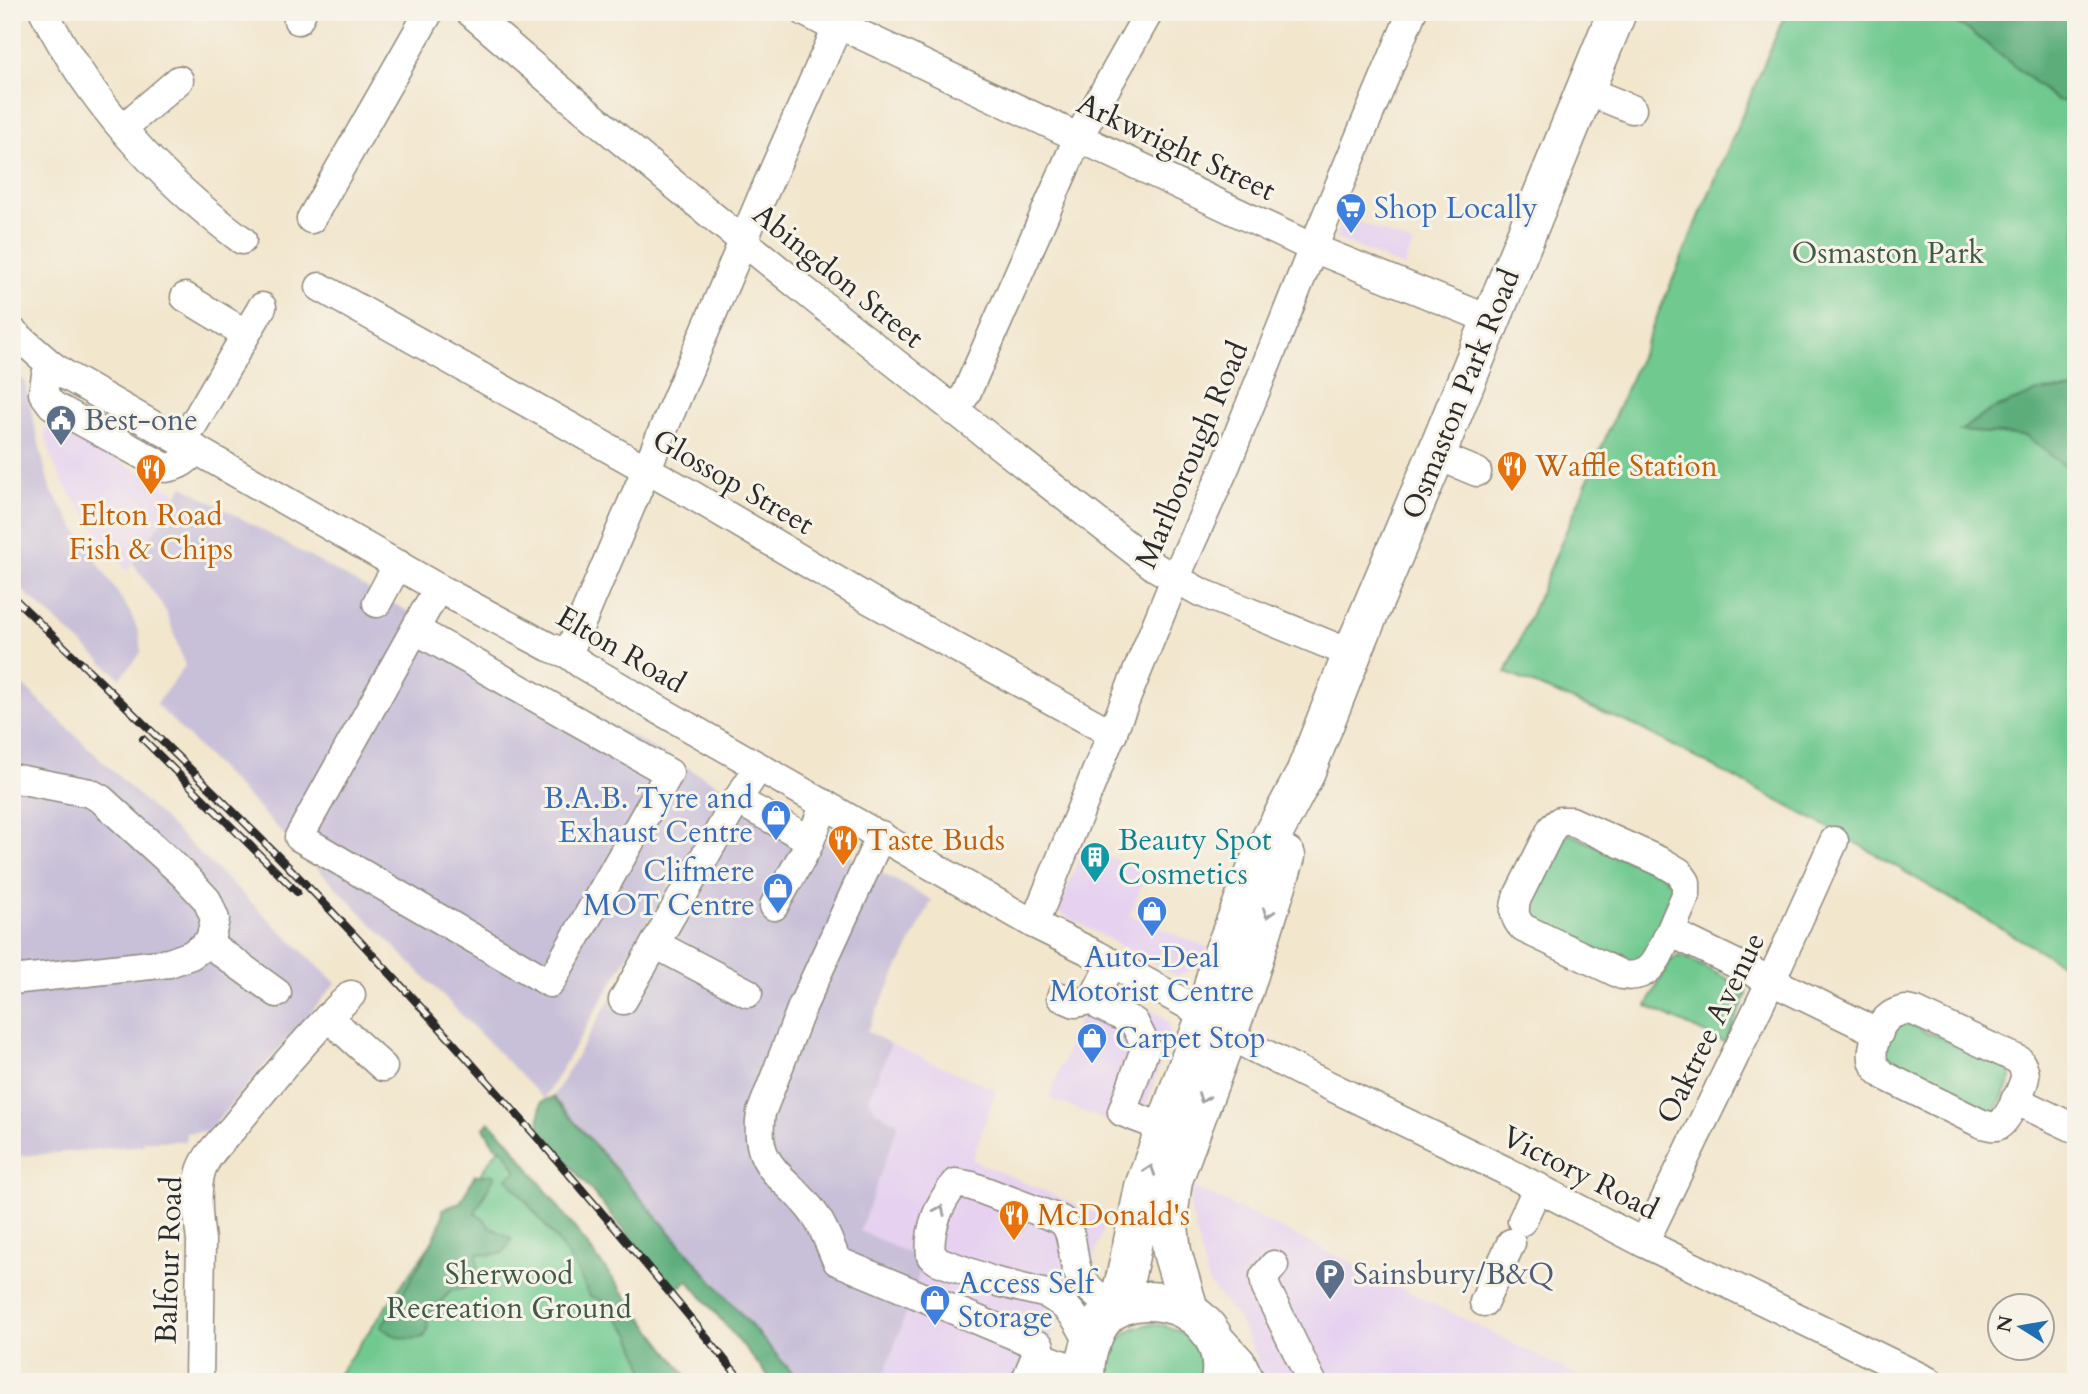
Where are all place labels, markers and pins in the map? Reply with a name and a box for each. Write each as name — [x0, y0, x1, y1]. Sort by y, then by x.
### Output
place label: Shop Locally — [1374, 188, 1538, 229]
supermarket icon: Shop Locally — [1334, 191, 1368, 235]
place label: Best-one — [84, 400, 198, 441]
public building icon: Best-one — [44, 403, 78, 447]
place label: Waffle Station — [1534, 446, 1718, 487]
restaurant icon: Waffle Station — [1495, 449, 1529, 493]
restaurant icon: Elton Road Fish & Chips — [134, 452, 168, 496]
place label: Elton Road Fish & Chips — [69, 495, 233, 570]
place label: B.A.B. Tyre and Exhaust Centre — [544, 778, 753, 853]
shop icon: B.A.B. Tyre and Exhaust Centre — [759, 798, 793, 842]
place label: Taste Buds — [866, 820, 1005, 861]
place label: Beauty Spot Cosmetics — [1118, 820, 1272, 895]
restaurant icon: Taste Buds — [826, 823, 860, 867]
building icon: Beauty Spot Cosmetics — [1078, 840, 1112, 884]
place label: Clifmere MOT Centre — [583, 851, 755, 926]
shop icon: Clifmere MOT Centre — [761, 871, 795, 915]
shop icon: Auto-Deal Motorist Centre — [1135, 894, 1169, 938]
place label: Auto-Deal Motorist Centre — [1050, 937, 1254, 1012]
place label: Carpet Stop — [1115, 1018, 1266, 1059]
shop icon: Carpet Stop — [1075, 1021, 1109, 1065]
place label: McDonald's — [1037, 1195, 1190, 1236]
restaurant icon: McDonald's — [997, 1198, 1031, 1242]
place label: Sainsbury/B&Q — [1353, 1254, 1554, 1295]
parking icon: Sainsbury/B&Q — [1313, 1257, 1347, 1301]
place label: Access Self Storage — [958, 1263, 1099, 1338]
shop icon: Access Self Storage — [918, 1283, 952, 1327]

